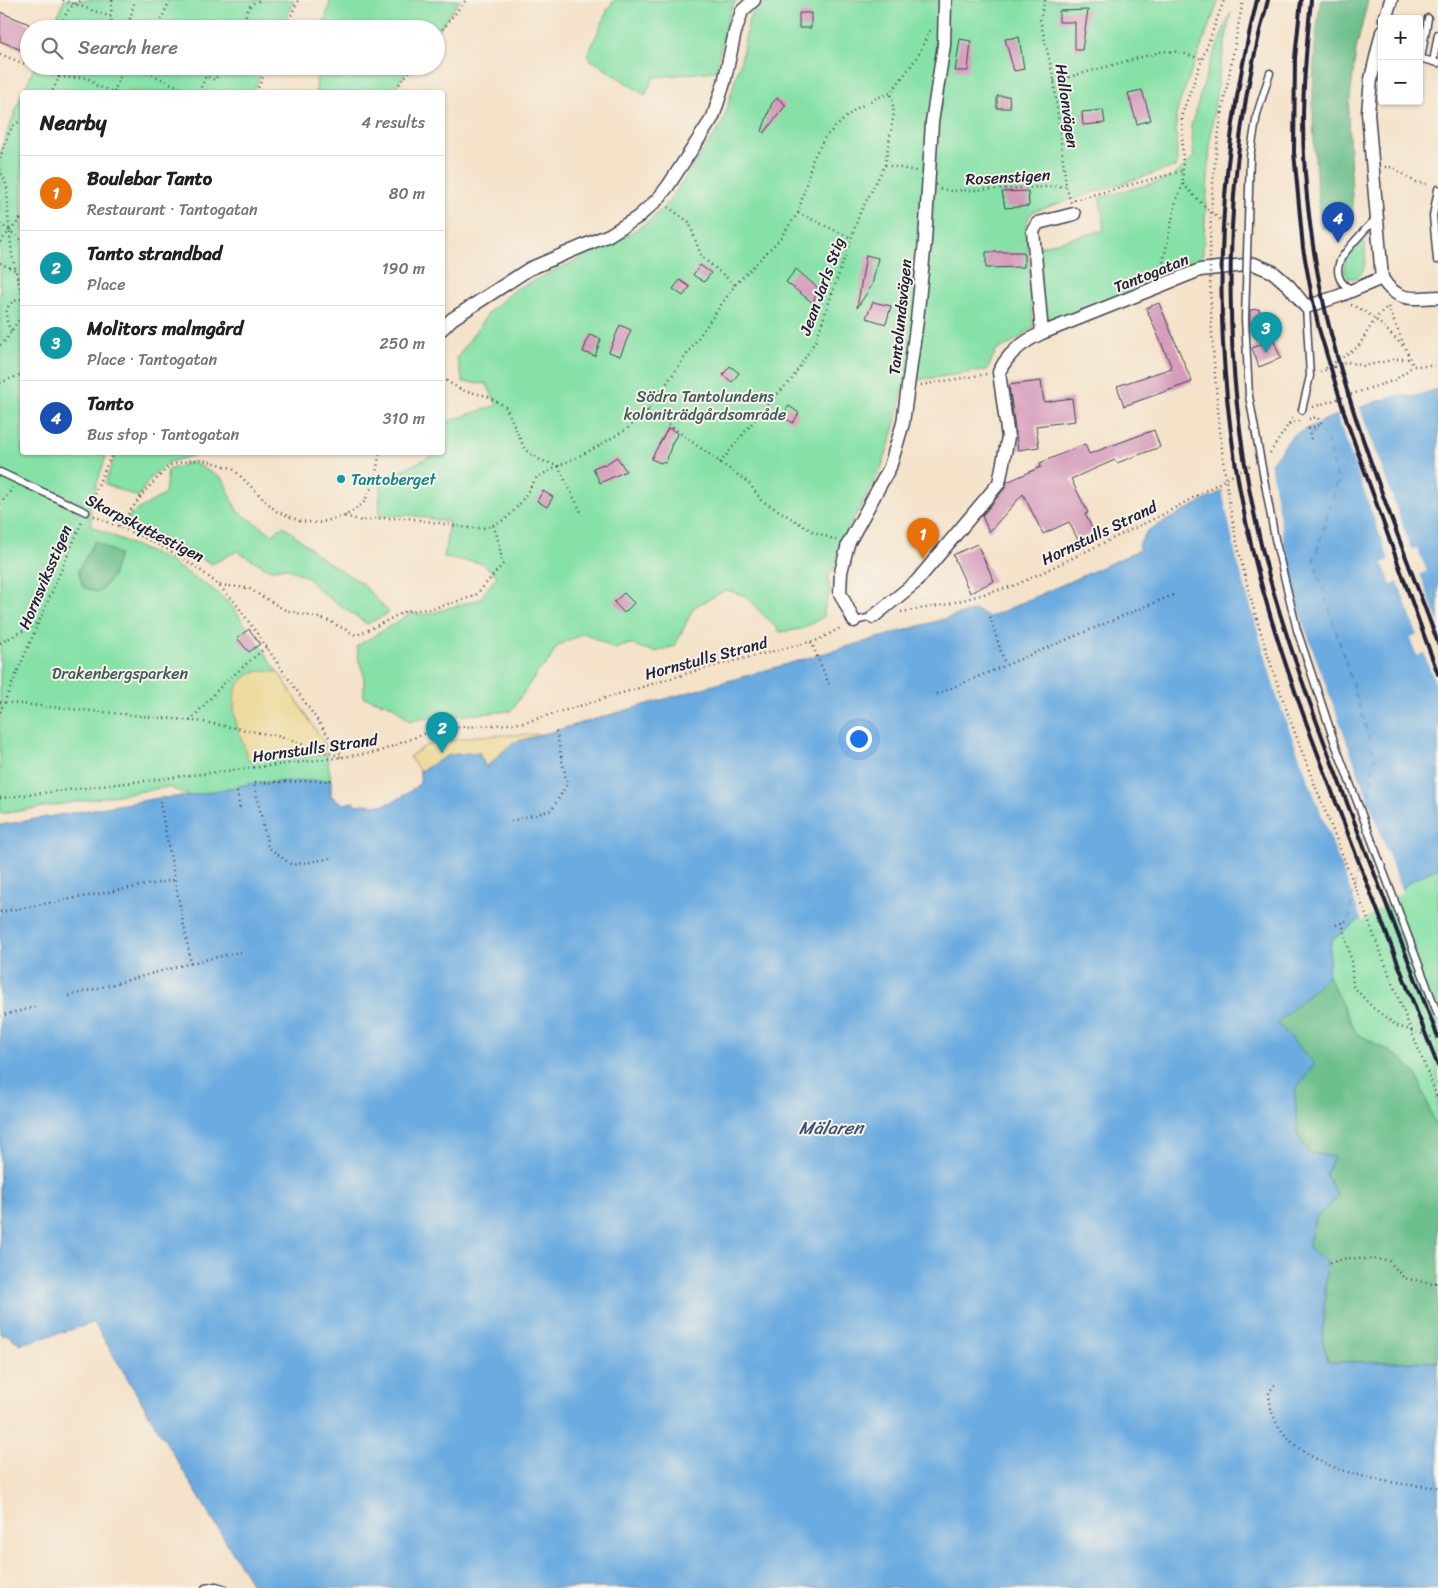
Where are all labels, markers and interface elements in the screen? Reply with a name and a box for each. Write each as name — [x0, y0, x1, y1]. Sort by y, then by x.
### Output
map controls — [1378, 15, 1423, 105]
button: + — [1378, 15, 1423, 60]
search box — [20, 20, 445, 75]
text: Search here — [78, 31, 178, 64]
icon: search — [38, 34, 66, 62]
button: − — [1378, 60, 1423, 105]
street label: Hallonvägen — [1047, 62, 1087, 151]
text: Nearby — [40, 104, 106, 142]
text: 4 results — [361, 108, 425, 137]
street label: Rosenstigen — [965, 160, 1052, 194]
text: Boulebar Tanto — [87, 162, 212, 195]
text: 1 — [53, 179, 59, 208]
text: 80 m — [389, 179, 425, 208]
text: Restaurant · Tantogatan — [87, 195, 258, 224]
pin: 4 — [1322, 202, 1354, 243]
street label: Jean Jarls Stig — [790, 233, 853, 340]
text: Tanto strandbad — [87, 237, 222, 270]
street label: Tantogatan — [1109, 245, 1193, 301]
text: 2 — [51, 254, 61, 283]
text: 190 m — [382, 254, 425, 283]
street label: Tantolundsvägen — [879, 257, 921, 376]
text: Place — [87, 270, 126, 299]
text: Molitors malmgård — [87, 312, 243, 345]
pin: 3 — [1250, 312, 1282, 353]
text: 3 — [52, 329, 60, 358]
text: 250 m — [379, 329, 425, 358]
text: Place · Tantogatan — [87, 345, 217, 374]
park label: Södra Tantolundens koloniträdgårdsområde — [624, 382, 786, 429]
text: Tanto — [87, 387, 134, 420]
text: 4 — [51, 404, 61, 433]
text: 310 m — [383, 404, 425, 433]
text: Bus stop · Tantogatan — [87, 420, 239, 449]
place label: Tantoberget — [351, 465, 436, 494]
marker: Tantoberget — [335, 473, 347, 485]
street label: Skarpskyttestigen — [80, 486, 210, 571]
street label: Hornstulls Strand — [1036, 492, 1163, 574]
pin: 1 — [907, 518, 939, 559]
street label: Hornsviksstigen — [10, 520, 80, 634]
street label: Hornstulls Strand — [641, 627, 772, 688]
park label: Drakenbergsparken — [52, 659, 189, 688]
pin: 2 — [426, 712, 458, 753]
street label: Hornstulls Strand — [251, 725, 381, 771]
your location — [846, 726, 872, 752]
water label: Mälaren — [799, 1112, 865, 1144]

